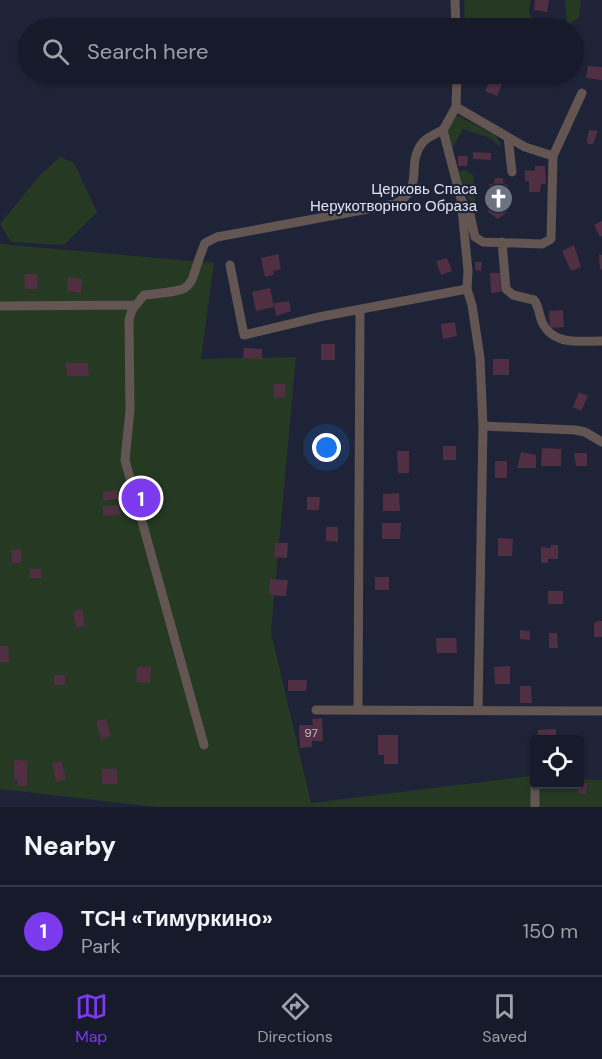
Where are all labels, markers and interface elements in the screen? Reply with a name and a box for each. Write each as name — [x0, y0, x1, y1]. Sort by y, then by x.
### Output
search box — [18, 18, 584, 84]
icon: search — [39, 35, 72, 68]
text: Search here — [87, 37, 208, 66]
place label: Церковь Спаса Нерукотворного Образа — [310, 179, 478, 216]
church icon: Церковь Спаса Нерукотворного Образа — [482, 182, 514, 214]
your location — [312, 433, 341, 462]
pin: 1 — [122, 476, 160, 520]
house number: 97 — [304, 725, 318, 741]
map controls — [530, 735, 584, 789]
button: locate — [530, 735, 584, 789]
text: Nearby — [24, 829, 116, 863]
text: ТСН «Тимуркино» — [81, 904, 273, 933]
text: 1 — [40, 918, 47, 944]
text: 150 m — [523, 918, 578, 944]
text: Park — [81, 933, 121, 959]
tab: Map — [75, 990, 108, 1047]
tab: Directions — [257, 990, 333, 1047]
tab: Saved — [482, 990, 527, 1047]

